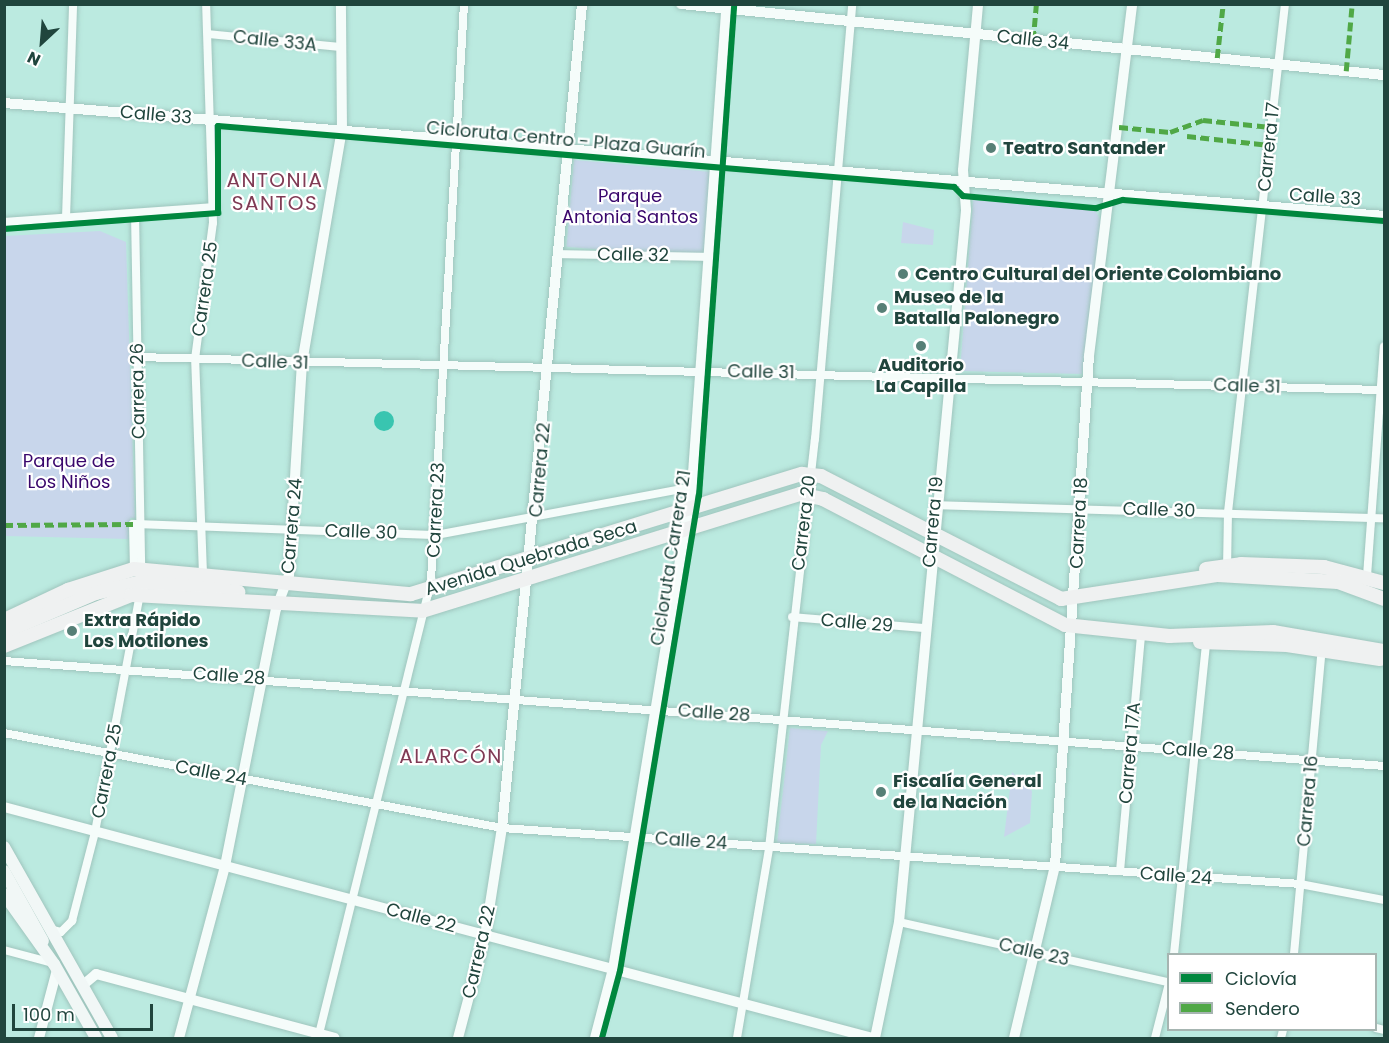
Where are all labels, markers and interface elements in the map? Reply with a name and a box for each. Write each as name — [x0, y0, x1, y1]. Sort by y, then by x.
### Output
north arrow — [12, 12, 72, 72]
street label: Calle 34 — [996, 25, 1070, 55]
street label: Calle 33A — [232, 26, 318, 56]
text: N — [23, 46, 44, 72]
street label: Calle 33 — [119, 101, 193, 129]
street label: Carrera 17 — [1254, 101, 1284, 193]
street label: Cicloruta Centro - Plaza Guarín — [425, 117, 707, 163]
place label: Teatro Santander — [1003, 137, 1165, 159]
marker: Teatro Santander — [984, 141, 998, 155]
district label: ANTONIA SANTOS — [226, 168, 324, 215]
street label: Calle 33 — [1288, 184, 1362, 210]
park label: Parque Antonia Santos — [562, 186, 698, 228]
street label: Carrera 25 — [188, 240, 222, 338]
street label: Calle 32 — [597, 244, 669, 266]
place label: Centro Cultural del Oriente Colombiano — [915, 263, 1281, 285]
marker: Centro Cultural del Oriente Colombiano — [896, 267, 910, 281]
place label: Museo de la Batalla Palonegro — [894, 287, 1059, 330]
marker: Museo de la Batalla Palonegro — [875, 301, 889, 315]
marker: Auditorio La Capilla — [914, 339, 928, 353]
street label: Carrera 26 — [126, 343, 150, 439]
street label: Calle 31 — [241, 350, 309, 374]
place label: Auditorio La Capilla — [876, 355, 966, 398]
street label: Calle 31 — [727, 361, 795, 383]
street label: Calle 31 — [1213, 374, 1281, 398]
street label: Carrera 22 — [525, 422, 555, 518]
park label: Parque de Los Niños — [23, 451, 115, 494]
street label: Carrera 23 — [423, 462, 449, 558]
street label: Cicloruta Carrera 21 — [646, 469, 696, 647]
street label: Carrera 20 — [787, 474, 821, 572]
street label: Carrera 19 — [918, 476, 948, 568]
street label: Carrera 24 — [277, 477, 307, 575]
street label: Carrera 18 — [1066, 477, 1092, 569]
street label: Calle 30 — [1122, 498, 1196, 522]
street label: Avenida Quebrada Seca — [422, 515, 640, 601]
street label: Calle 30 — [324, 520, 398, 544]
street label: Calle 29 — [820, 609, 894, 637]
place label: Extra Rápido Los Motilones — [84, 610, 209, 652]
marker: Extra Rápido Los Motilones — [65, 624, 79, 638]
street label: Calle 28 — [192, 663, 266, 689]
street label: Calle 28 — [677, 700, 751, 726]
street label: Carrera 17A — [1115, 701, 1145, 805]
street label: Carrera 25 — [87, 722, 127, 820]
street label: Calle 28 — [1161, 738, 1235, 764]
district label: ALARCÓN — [399, 744, 503, 768]
street label: Carrera 16 — [1293, 754, 1323, 848]
street label: Calle 24 — [173, 755, 249, 791]
place label: Fiscalía General de la Nación — [893, 771, 1042, 814]
marker: Fiscalía General de la Nación — [874, 785, 888, 799]
street label: Calle 24 — [654, 828, 728, 854]
street label: Calle 24 — [1139, 863, 1213, 889]
street label: Calle 22 — [384, 898, 458, 938]
street label: Carrera 22 — [458, 903, 500, 1001]
street label: Calle 23 — [997, 933, 1071, 971]
legend — [1167, 953, 1377, 1031]
text: Ciclovía — [1225, 966, 1297, 991]
scale bar — [15, 992, 156, 1030]
text: Sendero — [1225, 996, 1300, 1021]
text: 100 m — [23, 1002, 75, 1027]

